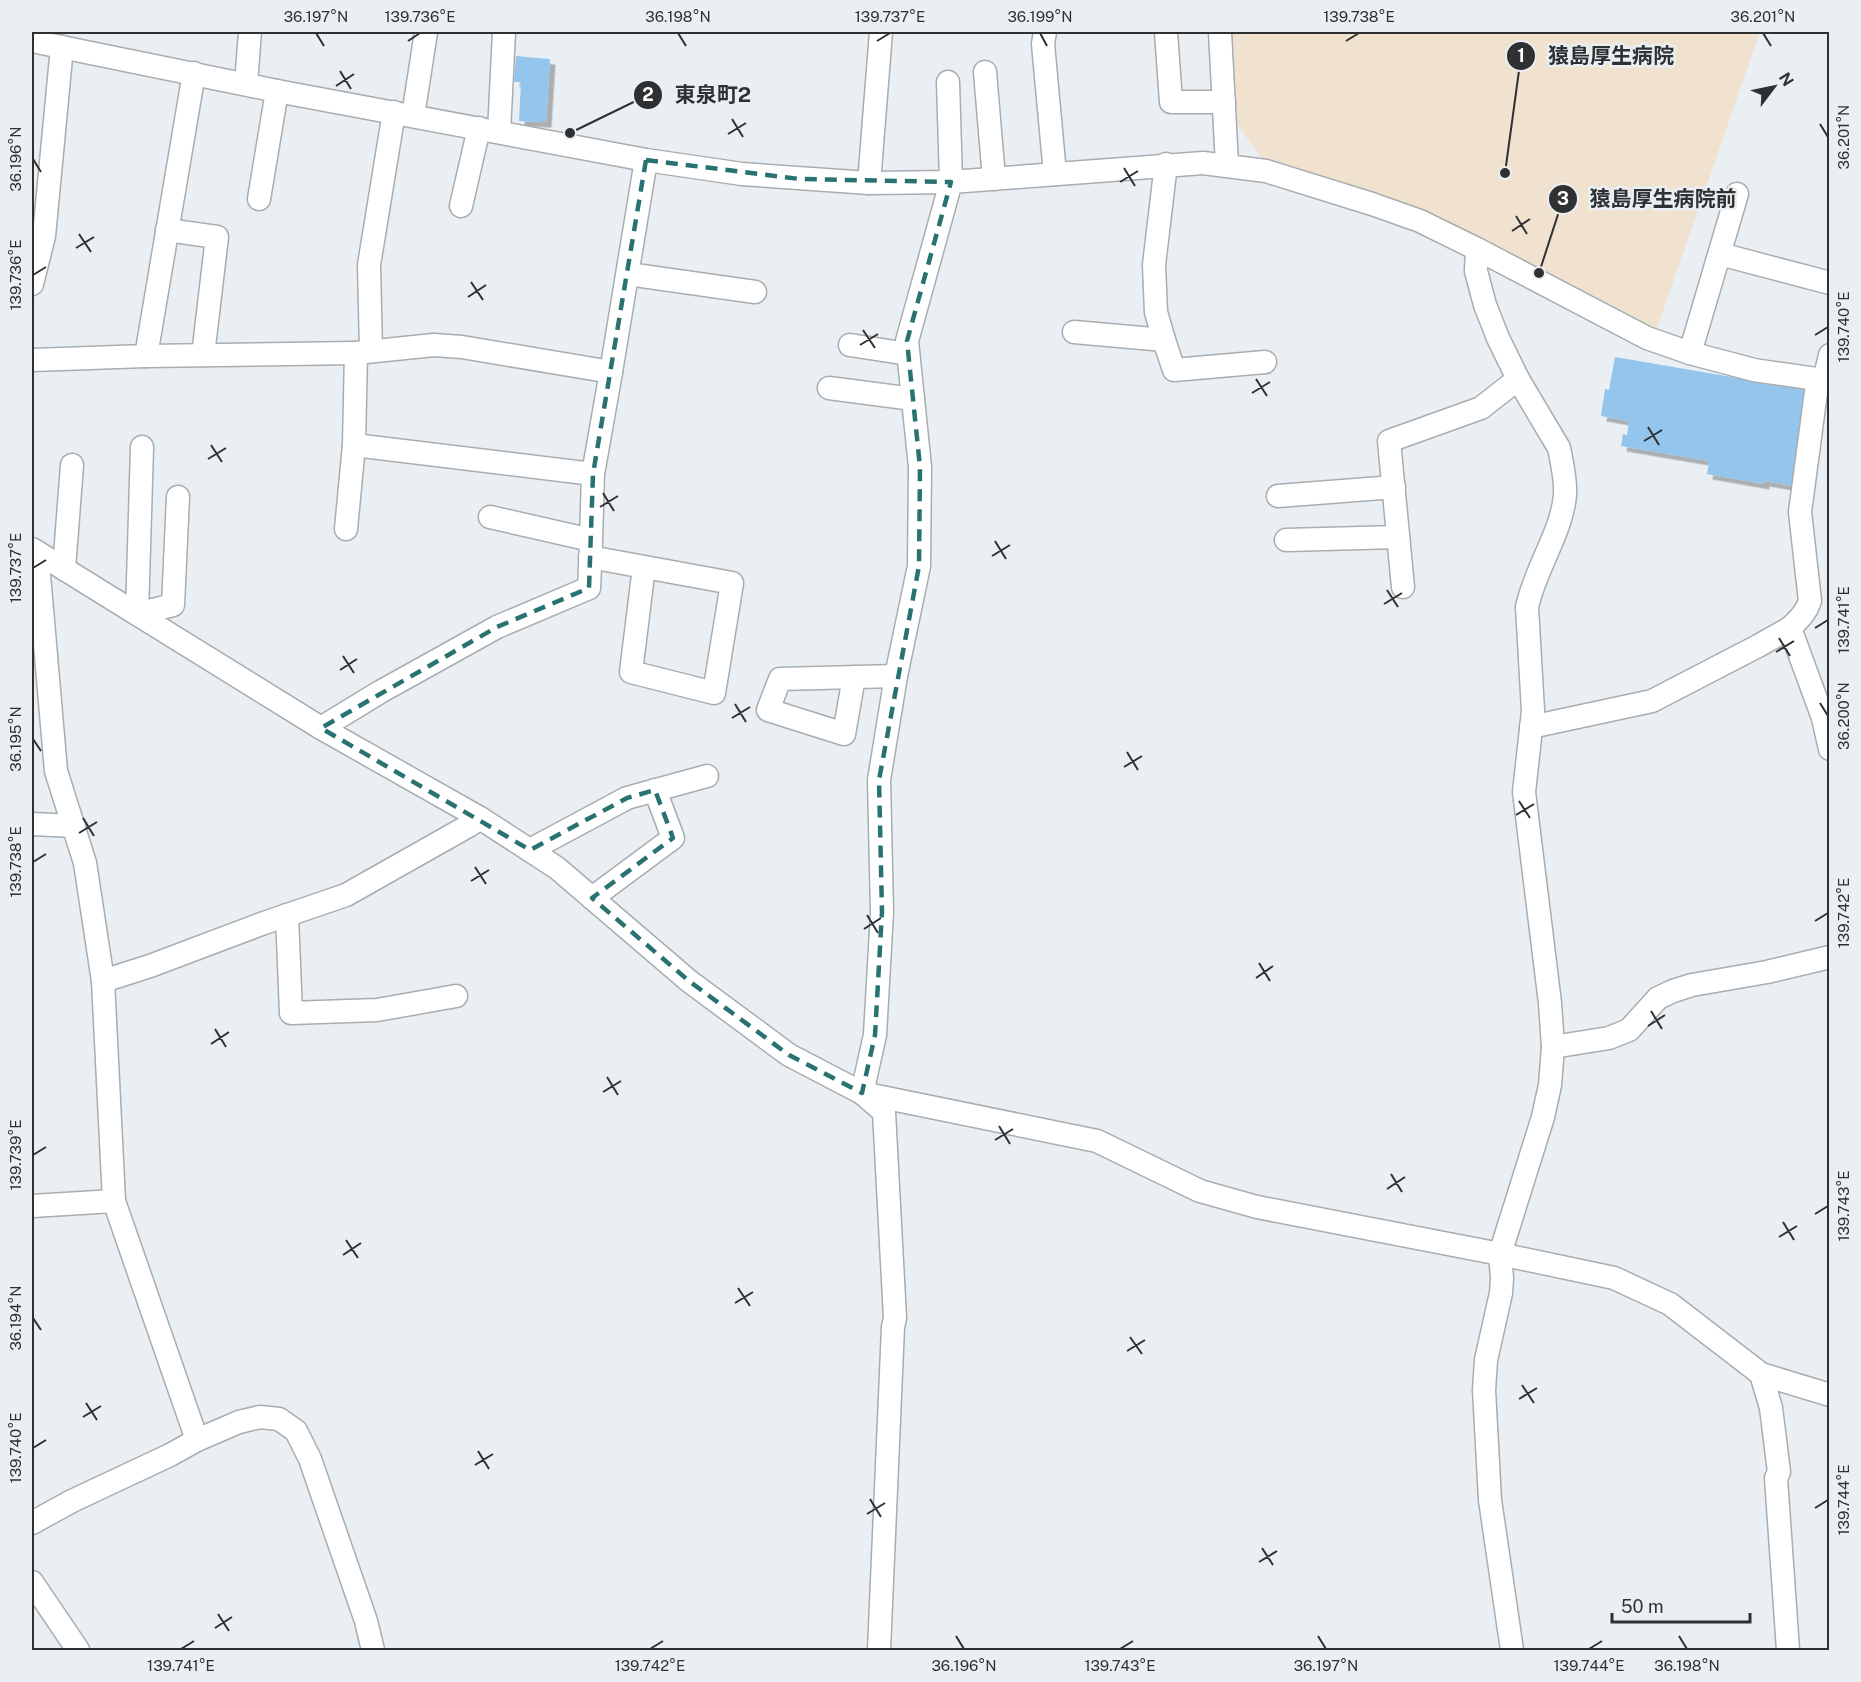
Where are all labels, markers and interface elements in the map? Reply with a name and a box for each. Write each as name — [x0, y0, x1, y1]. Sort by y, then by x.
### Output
text: 36.197°N — [284, 8, 348, 25]
text: 139.736°E — [384, 8, 456, 25]
text: 36.198°N — [645, 8, 711, 25]
text: 139.737°E — [855, 8, 925, 25]
text: 36.199°N — [1007, 8, 1073, 25]
text: 139.738°E — [1323, 8, 1395, 25]
text: 36.201°N — [1731, 8, 1795, 25]
callout: 猿島厚生病院 — [1506, 36, 1686, 75]
text: 猿島厚生病院 — [1548, 43, 1674, 68]
text: 1 — [1517, 45, 1525, 66]
north arrow — [1744, 57, 1804, 117]
text: N — [1775, 69, 1798, 90]
callout: 東泉町2 — [633, 76, 763, 115]
text: 東泉町2 — [675, 82, 751, 107]
text: 2 — [642, 84, 654, 105]
text: 36.201°N — [1835, 105, 1852, 169]
text: 36.196°N — [7, 126, 24, 192]
callout: 猿島厚生病院前 — [1548, 179, 1749, 218]
text: 猿島厚生病院前 — [1590, 186, 1737, 211]
text: 3 — [1557, 188, 1569, 209]
text: 139.736°E — [7, 239, 24, 311]
text: 139.740°E — [1835, 292, 1852, 362]
text: 139.737°E — [7, 533, 24, 603]
text: 139.741°E — [1835, 586, 1852, 654]
text: 36.200°N — [1835, 682, 1852, 750]
text: 36.195°N — [7, 706, 24, 772]
text: 139.738°E — [7, 826, 24, 898]
text: 139.742°E — [1835, 878, 1852, 948]
text: 139.739°E — [7, 1119, 24, 1191]
text: 139.743°E — [1835, 1170, 1852, 1242]
text: 36.194°N — [7, 1285, 24, 1351]
text: 139.740°E — [7, 1413, 24, 1483]
text: 139.744°E — [1835, 1464, 1852, 1536]
scale bar — [1612, 1586, 1750, 1624]
text: 50 m — [1621, 1596, 1664, 1617]
text: 139.741°E — [147, 1657, 215, 1674]
text: 139.742°E — [615, 1657, 685, 1674]
text: 36.196°N — [931, 1657, 997, 1674]
text: 139.743°E — [1084, 1657, 1156, 1674]
text: 36.197°N — [1294, 1657, 1358, 1674]
text: 139.744°E — [1553, 1657, 1625, 1674]
text: 36.198°N — [1654, 1657, 1720, 1674]

